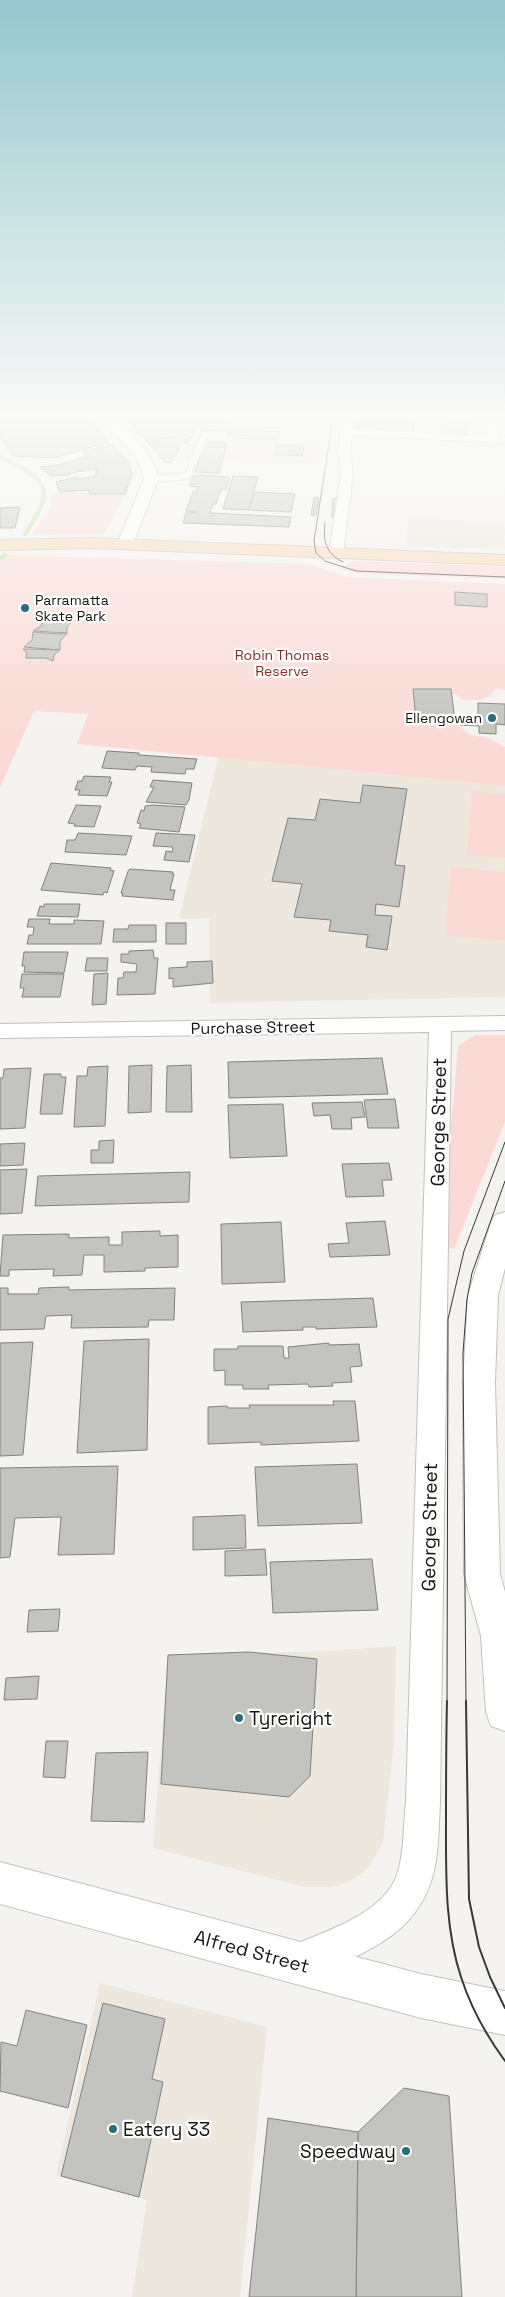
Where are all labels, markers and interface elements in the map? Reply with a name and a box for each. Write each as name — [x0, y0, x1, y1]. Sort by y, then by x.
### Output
place label: Parramatta Skate Park — [35, 591, 109, 625]
marker: Parramatta Skate Park — [19, 602, 31, 614]
park label: Robin Thomas Reserve — [235, 646, 329, 680]
place label: Ellengowan — [405, 709, 482, 727]
marker: Ellengowan — [486, 712, 498, 724]
street label: Purchase Street — [191, 1016, 315, 1039]
street label: George Street — [425, 1057, 452, 1187]
street label: George Street — [416, 1462, 443, 1592]
place label: Tyreright — [249, 1706, 333, 1731]
marker: Tyreright — [233, 1712, 245, 1724]
street label: Alfred Street — [192, 1924, 312, 1979]
place label: Eatery 33 — [123, 2117, 210, 2142]
marker: Eatery 33 — [107, 2123, 119, 2135]
place label: Speedway — [300, 2139, 396, 2164]
marker: Speedway — [400, 2145, 412, 2157]

